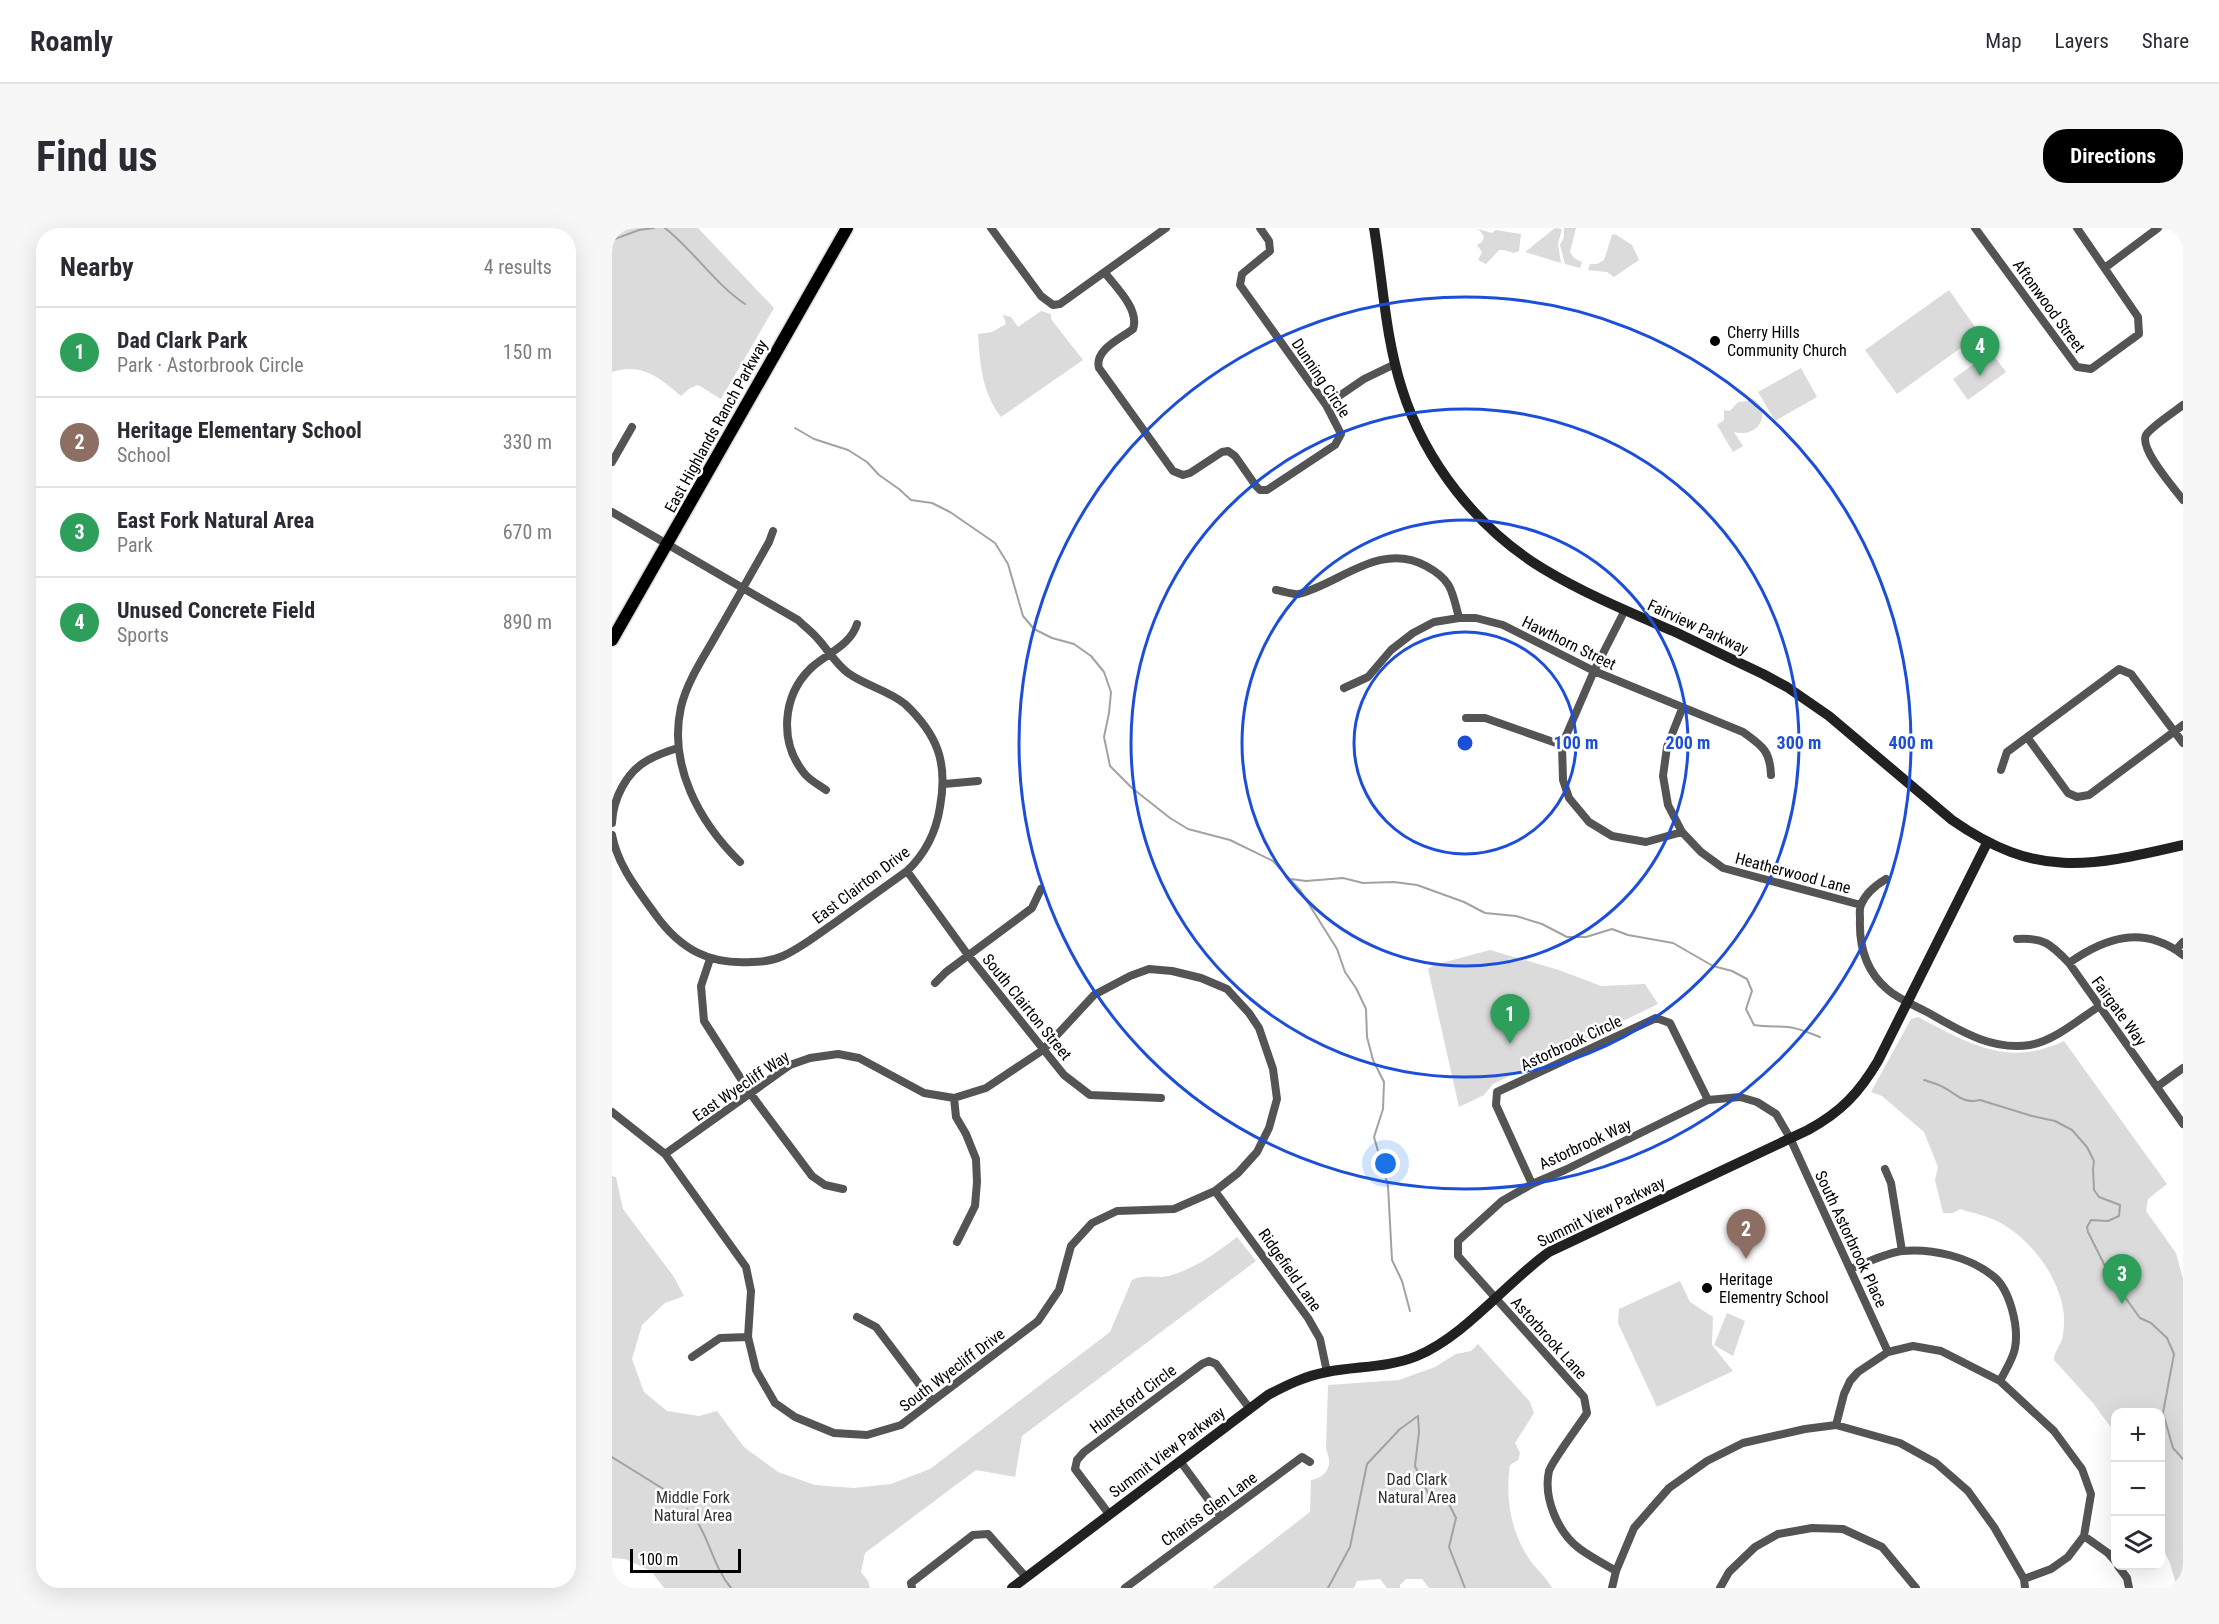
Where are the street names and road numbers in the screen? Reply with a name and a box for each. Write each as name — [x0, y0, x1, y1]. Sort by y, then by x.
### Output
street label: Aftonwood Street — [2009, 256, 2089, 356]
street label: Dunning Circle — [1288, 335, 1354, 421]
street label: East Highlands Ranch Parkway — [661, 336, 772, 516]
street label: Fairview Parkway — [1645, 595, 1752, 659]
street label: Hawthorn Street — [1519, 612, 1619, 674]
street label: East Clairton Drive — [809, 842, 913, 928]
street label: Heatherwood Lane — [1733, 848, 1853, 898]
street label: South Clairton Street — [978, 950, 1076, 1064]
street label: Fairgate Way — [2087, 973, 2151, 1050]
street label: Astorbrook Circle — [1517, 1011, 1625, 1075]
street label: East Wyecliff Way — [689, 1047, 793, 1125]
street label: Astorbrook Way — [1536, 1114, 1635, 1174]
street label: South Astorbrook Place — [1811, 1168, 1891, 1310]
street label: Summit View Parkway — [1534, 1173, 1668, 1251]
street label: Ridgefield Lane — [1255, 1225, 1325, 1315]
street label: Astorbrook Lane — [1507, 1293, 1591, 1383]
street label: South Wyecliff Drive — [896, 1324, 1008, 1416]
street label: Huntsford Circle — [1086, 1360, 1180, 1438]
street label: Summit View Parkway — [1106, 1402, 1229, 1502]
street label: Chariss Glen Lane — [1157, 1468, 1261, 1550]

